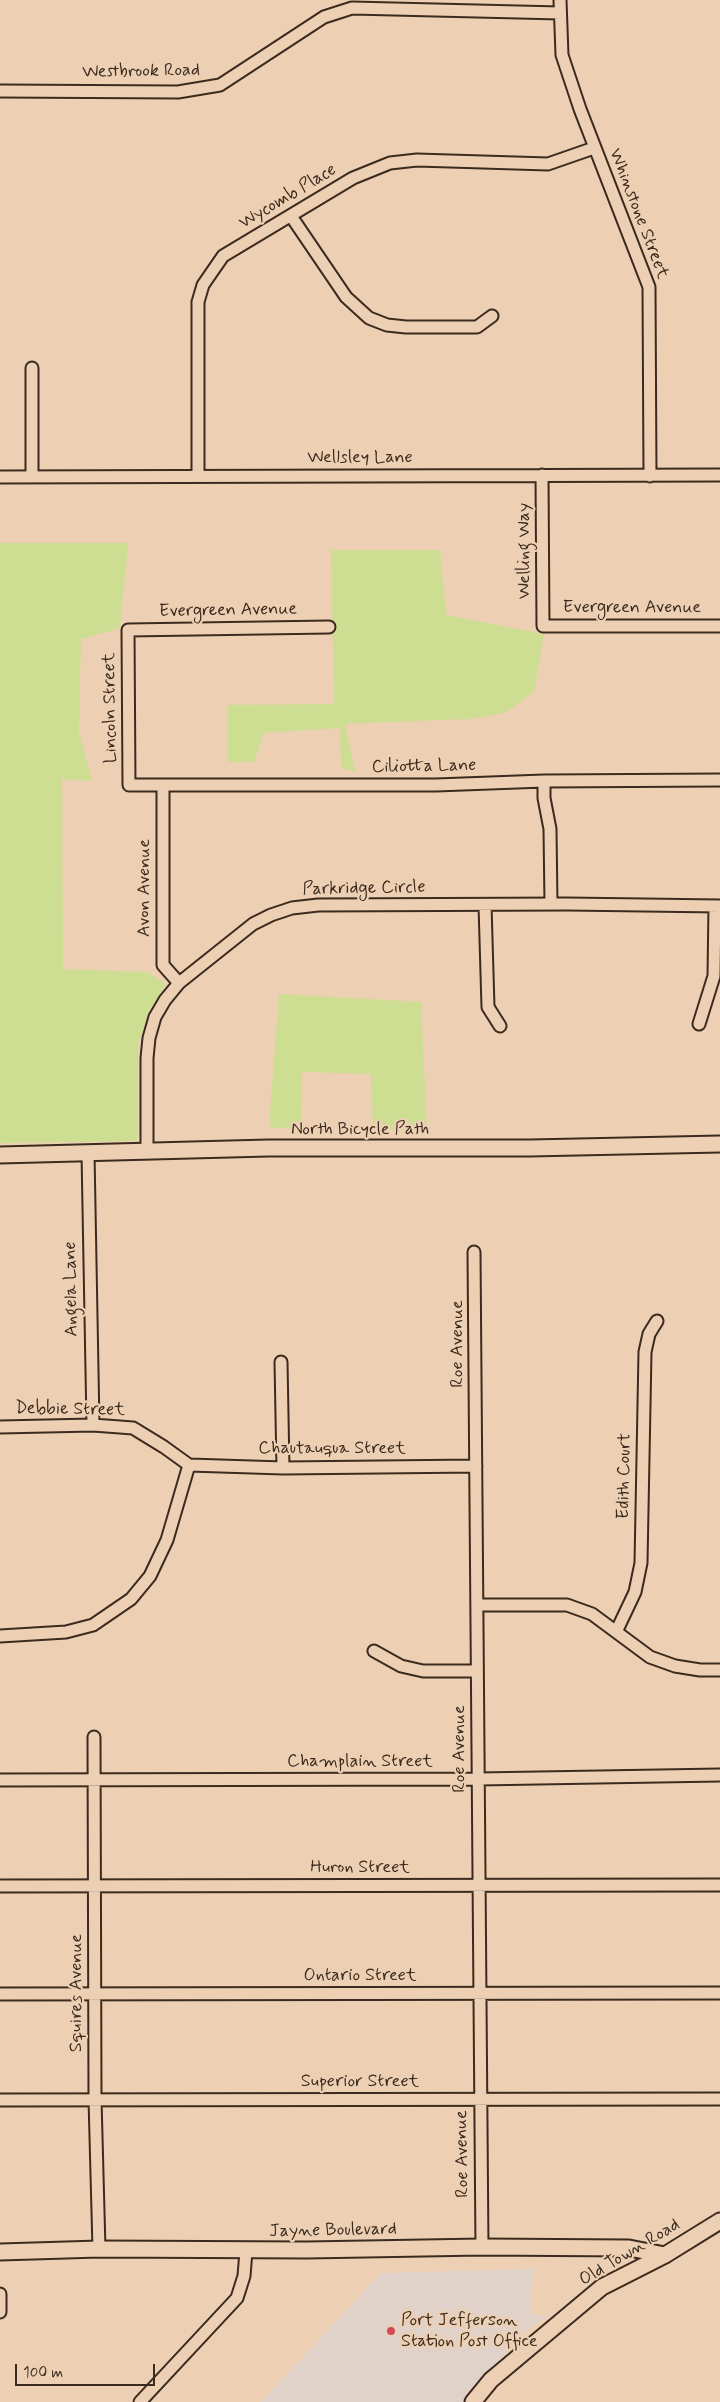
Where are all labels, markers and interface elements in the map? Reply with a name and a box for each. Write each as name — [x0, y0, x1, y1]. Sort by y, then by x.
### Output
street label: Westbrook Road — [82, 60, 200, 84]
street label: Whinstone Street — [603, 146, 673, 282]
street label: Wycomb Place — [235, 159, 341, 235]
street label: Wellsley Lane — [307, 447, 413, 469]
street label: Welling Way — [514, 503, 536, 599]
street label: Evergreen Avenue — [563, 597, 701, 619]
street label: Evergreen Avenue — [159, 599, 297, 623]
street label: Lincoln Street — [99, 652, 123, 764]
street label: Ciliotta Lane — [372, 755, 476, 779]
street label: Avon Avenue — [134, 839, 156, 937]
street label: Parkridge Circle — [302, 877, 426, 901]
street label: North Bicycle Path — [291, 1119, 429, 1141]
street label: Angela Lane — [60, 1241, 84, 1337]
street label: Roe Avenue — [447, 1300, 469, 1388]
street label: Debbie Street — [15, 1398, 125, 1422]
street label: Edith Court — [613, 1433, 637, 1519]
street label: Chautauqua Street — [258, 1438, 406, 1460]
street label: Roe Avenue — [449, 1705, 471, 1793]
street label: Champlain Street — [287, 1751, 433, 1773]
street label: Huron Street — [310, 1857, 410, 1879]
street label: Squires Avenue — [66, 1934, 88, 2052]
street label: Ontario Street — [303, 1965, 417, 1987]
street label: Superior Street — [301, 2071, 419, 2093]
street label: Roe Avenue — [451, 2110, 475, 2198]
street label: Old Town Road — [576, 2214, 684, 2292]
street label: Jayne Boulevard — [269, 2219, 397, 2243]
place label: Port Jefferson Station Post Office — [401, 2310, 538, 2352]
marker: Port Jefferson Station Post Office — [385, 2325, 397, 2337]
scale bar — [18, 2354, 158, 2386]
text: 100 m — [23, 2363, 63, 2383]

